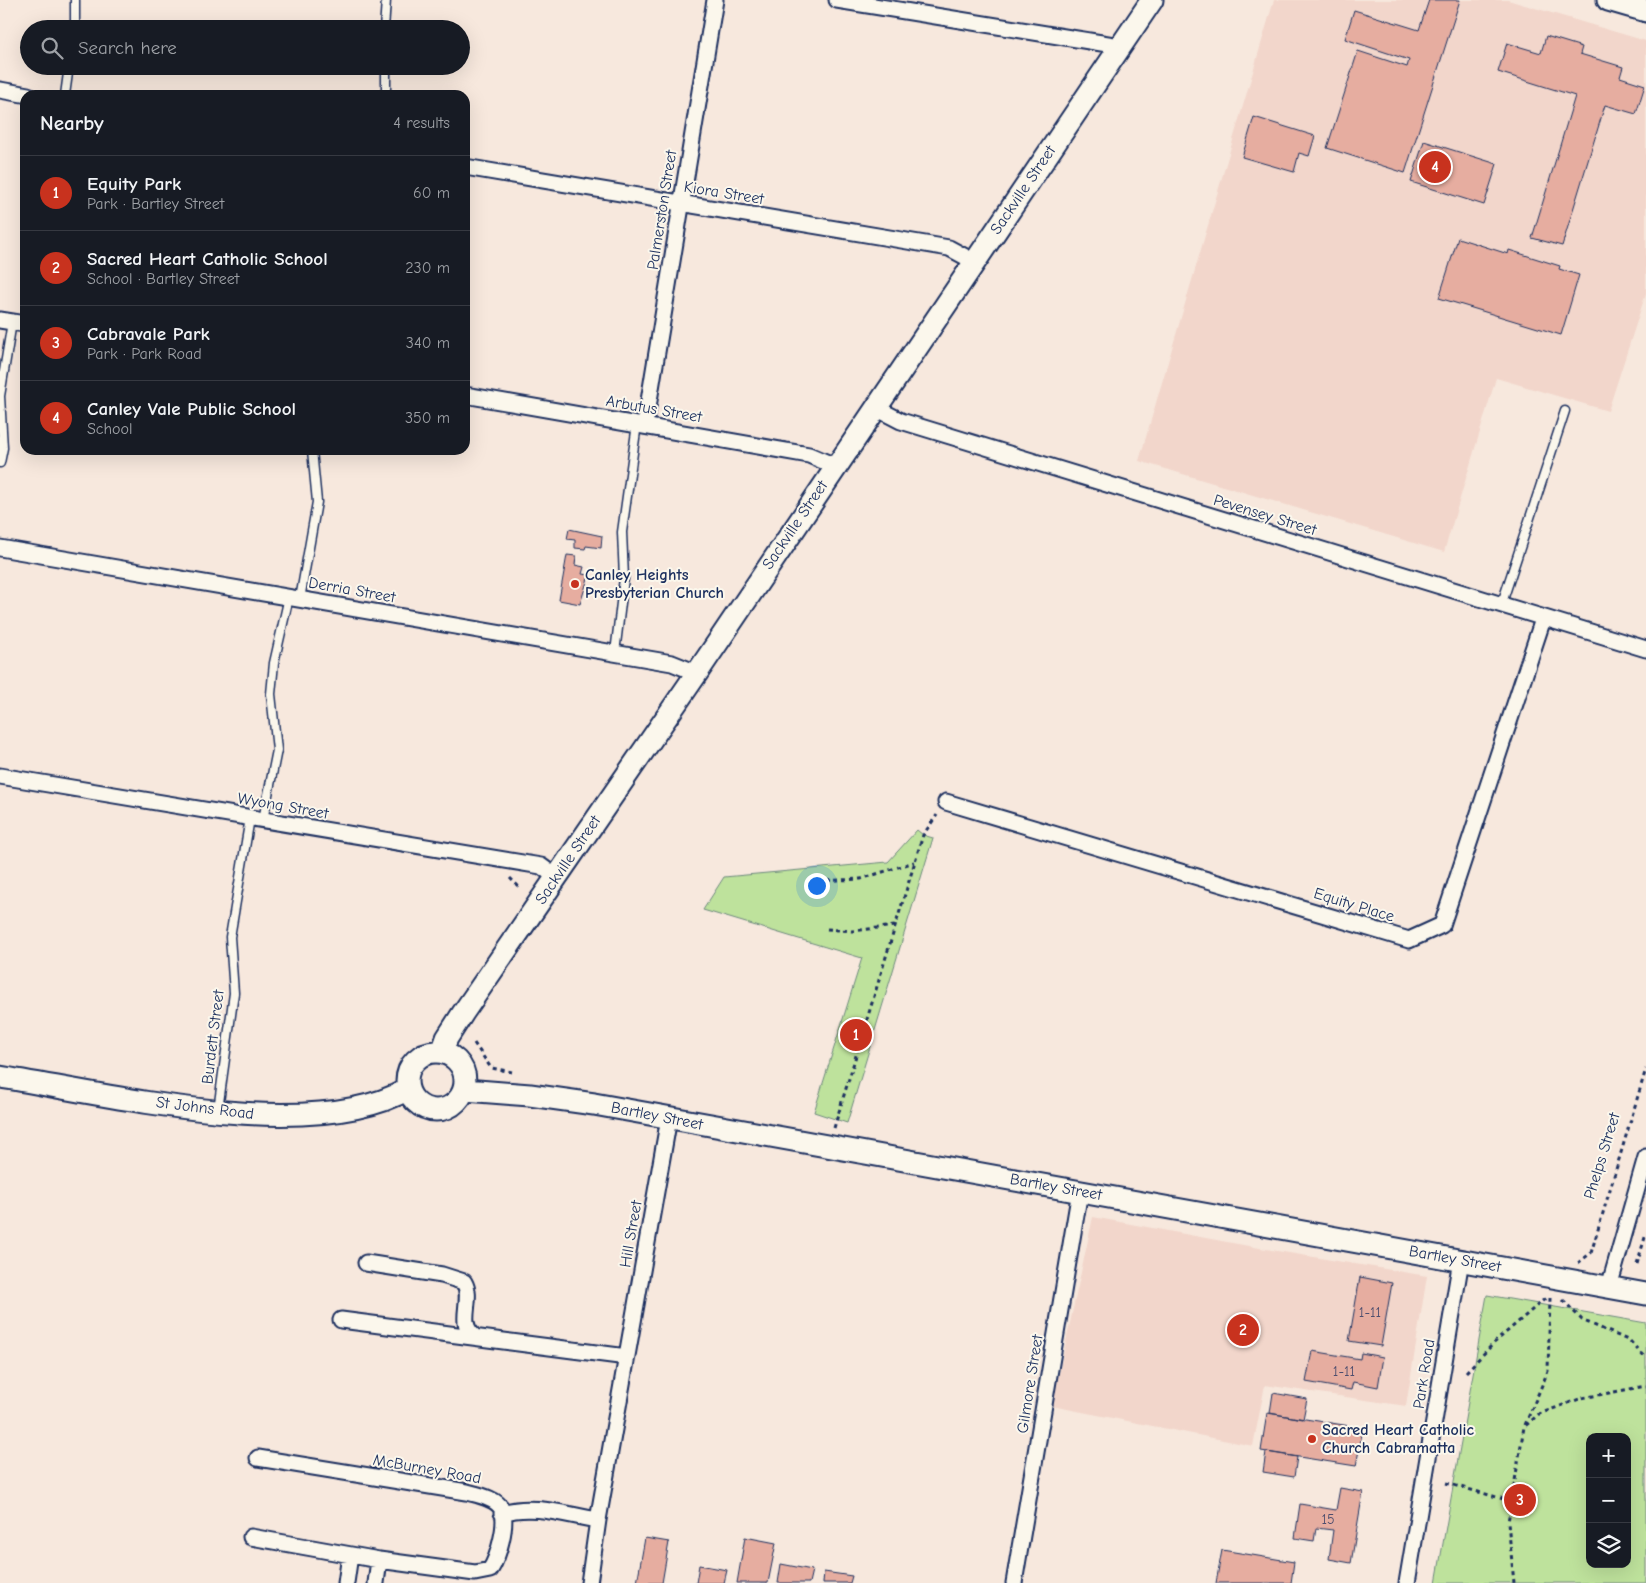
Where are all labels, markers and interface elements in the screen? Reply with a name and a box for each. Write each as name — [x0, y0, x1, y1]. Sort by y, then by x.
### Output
search box — [20, 20, 470, 75]
icon: search — [38, 34, 66, 62]
text: Search here — [78, 37, 177, 59]
text: Nearby — [40, 111, 104, 135]
text: 4 results — [393, 114, 450, 132]
street label: Sackville Street — [987, 142, 1060, 238]
street label: Palmerston Street — [644, 148, 680, 271]
pin: 4 — [1419, 148, 1451, 186]
text: Equity Park — [87, 173, 181, 195]
street label: Kiora Street — [683, 178, 766, 208]
text: 1 — [53, 184, 59, 202]
text: 60 m — [413, 184, 450, 202]
text: Park · Bartley Street — [87, 195, 224, 213]
text: Sacred Heart Catholic School — [87, 248, 328, 270]
text: 2 — [52, 259, 60, 277]
text: 230 m — [405, 259, 450, 277]
text: School · Bartley Street — [87, 270, 239, 288]
text: Cabravale Park — [87, 323, 210, 345]
text: 3 — [52, 334, 60, 352]
text: 340 m — [406, 334, 450, 352]
text: Park · Park Road — [87, 345, 202, 363]
street label: Arbutus Street — [605, 392, 704, 426]
text: Canley Vale Public School — [87, 398, 296, 420]
text: 4 — [52, 409, 60, 427]
text: 350 m — [405, 409, 450, 427]
text: School — [87, 420, 133, 438]
street label: Sackville Street — [759, 477, 832, 573]
street label: Pevensey Street — [1211, 491, 1319, 539]
place label: Canley Heights Presbyterian Church — [585, 566, 724, 602]
street label: Derria Street — [307, 573, 397, 607]
marker: Canley Heights Presbyterian Church — [569, 578, 581, 590]
street label: Wyong Street — [236, 789, 330, 823]
street label: Sackville Street — [532, 812, 605, 908]
your location — [804, 873, 830, 899]
street label: Equity Place — [1312, 884, 1396, 926]
street label: Burdett Street — [198, 988, 228, 1085]
pin: 1 — [840, 1016, 872, 1054]
street label: St Johns Road — [155, 1093, 255, 1123]
street label: Bartley Street — [610, 1098, 705, 1134]
street label: Phelps Street — [1580, 1110, 1624, 1201]
street label: Bartley Street — [1009, 1170, 1104, 1204]
street label: Hill Street — [616, 1199, 646, 1269]
street label: Bartley Street — [1408, 1242, 1503, 1276]
house number: 1-11 — [1359, 1304, 1381, 1321]
pin: 2 — [1227, 1311, 1259, 1349]
street label: Gilmore Street — [1013, 1333, 1047, 1435]
street label: Park Road — [1410, 1338, 1438, 1410]
house number: 1-11 — [1333, 1363, 1355, 1380]
place label: Sacred Heart Catholic Church Cabramatta — [1322, 1421, 1474, 1457]
marker: Sacred Heart Catholic Church Cabramatta — [1306, 1433, 1318, 1445]
map controls — [1586, 1433, 1631, 1568]
button: + — [1586, 1433, 1631, 1478]
street label: McBurney Road — [372, 1451, 482, 1487]
button: − — [1586, 1478, 1631, 1523]
pin: 3 — [1504, 1481, 1536, 1519]
house number: 15 — [1321, 1511, 1335, 1528]
button: layers — [1586, 1523, 1631, 1568]

